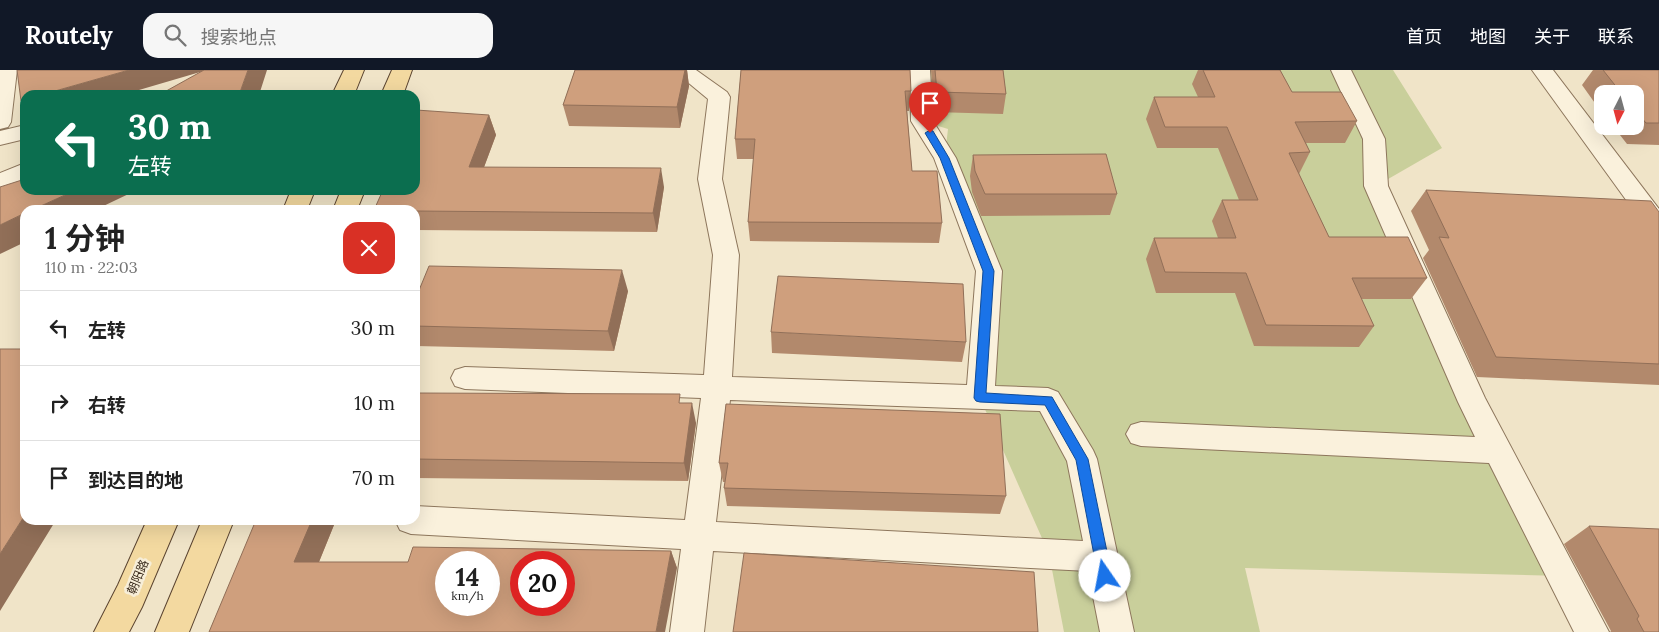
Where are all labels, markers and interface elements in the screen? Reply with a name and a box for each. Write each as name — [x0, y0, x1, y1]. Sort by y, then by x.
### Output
search box — [143, 13, 493, 58]
text: Routely — [25, 20, 113, 51]
icon: search — [161, 21, 189, 49]
text: 搜索地点 — [201, 25, 277, 49]
text: 首页 — [1406, 25, 1442, 48]
text: 地图 — [1470, 25, 1506, 48]
text: 关于 — [1534, 25, 1570, 48]
text: 联系 — [1598, 25, 1634, 48]
pin — [909, 82, 951, 133]
north arrow — [1594, 85, 1644, 135]
map controls — [1594, 85, 1644, 135]
icon: arrive — [916, 89, 944, 117]
text: 30 m — [128, 104, 211, 149]
icon: left — [45, 110, 110, 175]
text: 左转 — [128, 152, 172, 180]
text: 1 分钟 — [45, 219, 125, 257]
button: close — [343, 222, 395, 274]
text: 110 m · 22:03 — [45, 257, 138, 277]
icon: left — [45, 314, 73, 342]
text: 30 m — [351, 316, 395, 340]
text: 左转 — [88, 318, 126, 342]
icon: right — [45, 389, 73, 417]
text: 10 m — [354, 391, 395, 415]
text: 右转 — [88, 393, 126, 417]
icon: arrive — [45, 464, 73, 492]
text: 70 m — [352, 466, 395, 490]
text: 到达目的地 — [88, 468, 183, 492]
position arrow — [1078, 549, 1130, 601]
speed limit sign: 20 — [510, 551, 575, 616]
street label: 朝阳路 — [124, 557, 151, 596]
text: 14 — [456, 561, 479, 593]
text: km/h — [451, 588, 484, 603]

